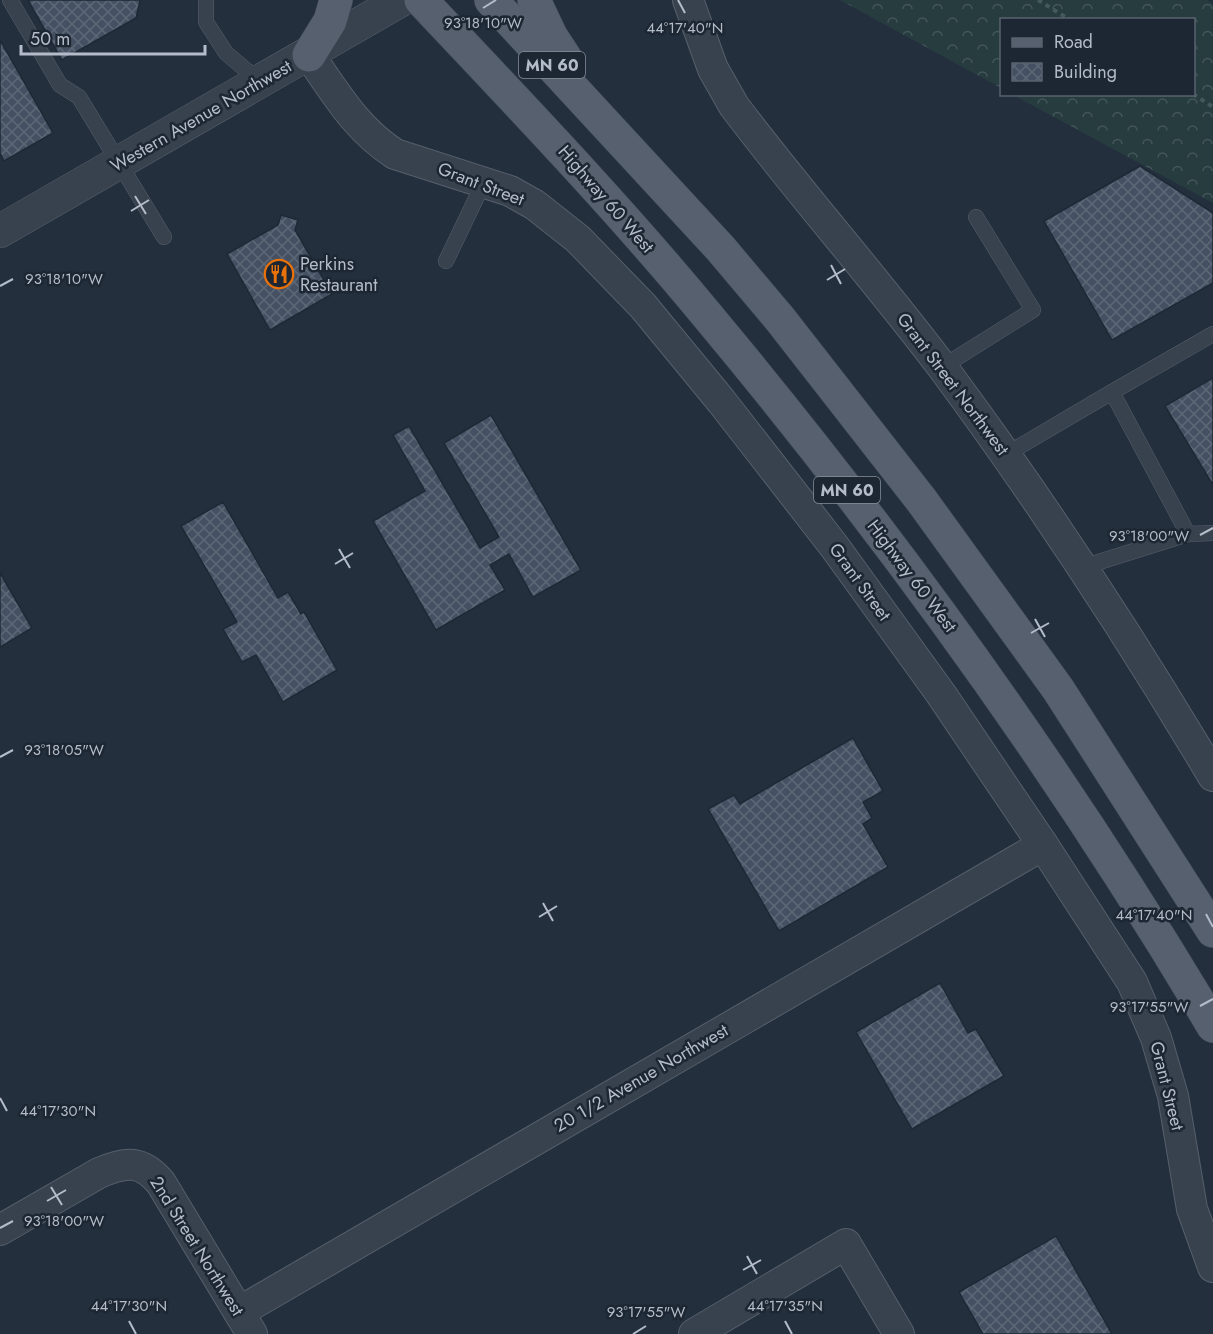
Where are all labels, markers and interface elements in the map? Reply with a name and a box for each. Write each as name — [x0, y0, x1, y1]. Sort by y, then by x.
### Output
text: 93°18'10"W — [444, 12, 522, 34]
text: 44°17'40"N — [647, 17, 723, 39]
scale bar — [21, 18, 206, 56]
legend — [1000, 18, 1195, 96]
text: 50 m — [30, 26, 70, 52]
text: Road — [1054, 29, 1093, 55]
road number: MN 60 — [519, 52, 585, 78]
street label: Western Avenue Northwest — [106, 53, 297, 179]
text: Building — [1054, 59, 1117, 85]
street label: Highway 60 West — [552, 139, 661, 259]
street label: Grant Street — [434, 156, 529, 213]
place label: Perkins Restaurant — [300, 251, 378, 298]
restaurant icon: Perkins Restaurant — [263, 258, 295, 290]
text: 93°18'10"W — [25, 268, 103, 290]
street label: Grant Street Northwest — [891, 307, 1016, 461]
road number: MN 60 — [814, 477, 880, 503]
street label: Highway 60 West — [861, 514, 963, 638]
text: 93°18'00"W — [1109, 525, 1189, 547]
street label: Grant Street — [823, 538, 898, 627]
text: 93°18'05"W — [24, 739, 104, 761]
text: 44°17'40"N — [1116, 904, 1192, 926]
text: 93°17'55"W — [1110, 996, 1188, 1018]
street label: 20 1/2 Avenue Northwest — [549, 1017, 734, 1139]
street label: Grant Street — [1143, 1039, 1191, 1134]
text: 44°17'30"N — [20, 1100, 96, 1122]
street label: 2nd Street Northwest — [144, 1171, 251, 1321]
text: 93°18'00"W — [24, 1210, 104, 1232]
text: 44°17'30"N — [91, 1295, 167, 1317]
text: 44°17'35"N — [747, 1295, 823, 1317]
text: 93°17'55"W — [607, 1301, 685, 1323]

